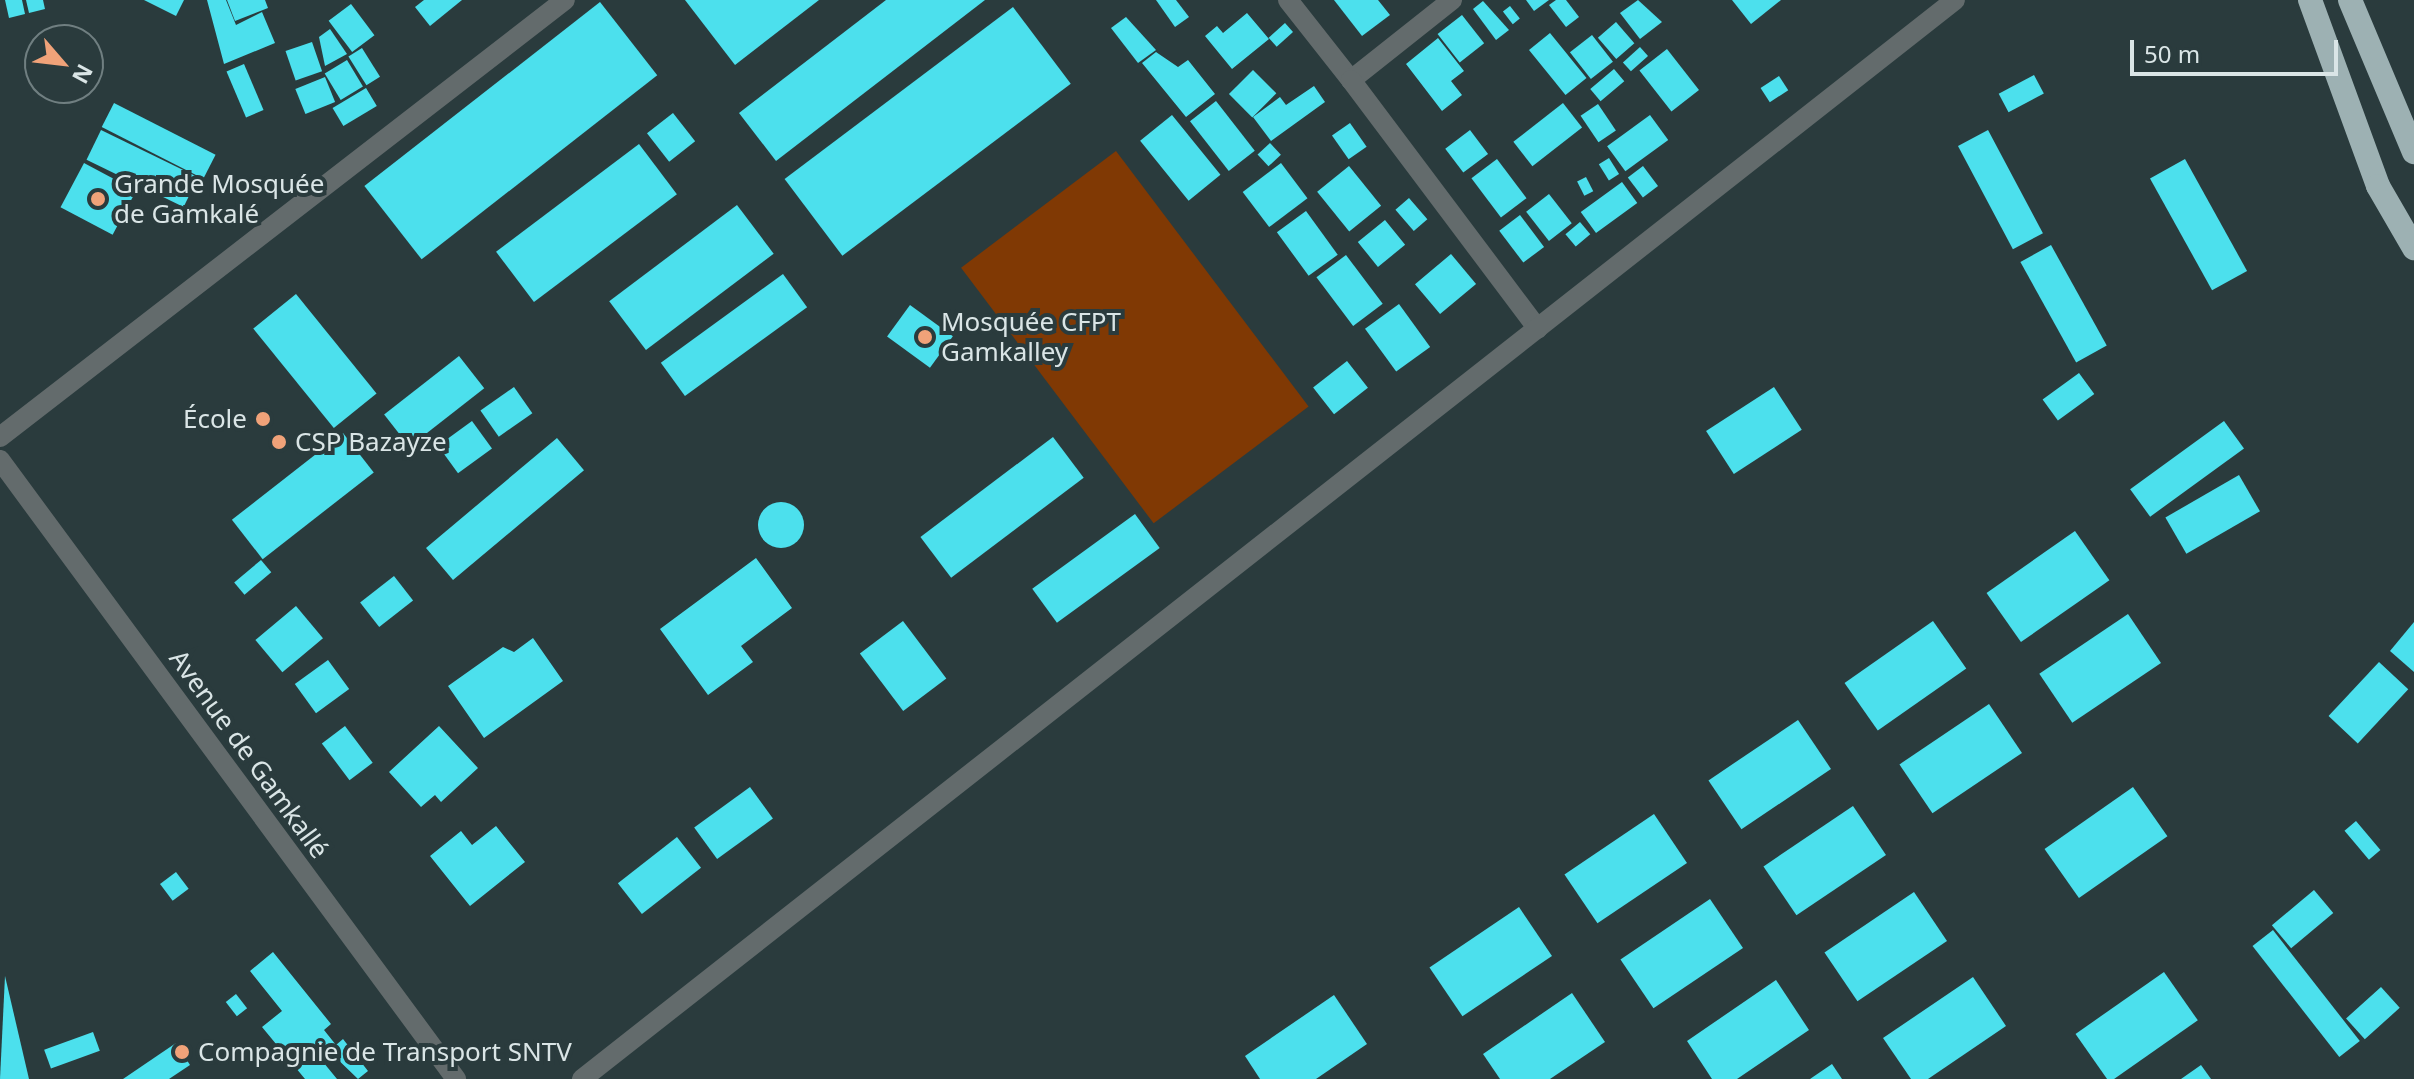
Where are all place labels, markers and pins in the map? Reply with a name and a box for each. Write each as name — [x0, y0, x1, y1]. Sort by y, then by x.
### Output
place label: Grande Mosquée de Gamkalé — [114, 168, 324, 230]
marker: Grande Mosquée de Gamkalé — [89, 190, 107, 208]
place label: Mosquée CFPT Gamkalley — [941, 306, 1121, 368]
marker: Mosquée CFPT Gamkalley — [916, 328, 934, 346]
place label: École — [183, 403, 247, 435]
marker: École — [254, 410, 272, 428]
place label: CSP Bazayze — [295, 426, 447, 458]
marker: CSP Bazayze — [270, 433, 288, 451]
place label: Compagnie de Transport SNTV — [198, 1036, 572, 1068]
marker: Compagnie de Transport SNTV — [173, 1043, 191, 1061]

